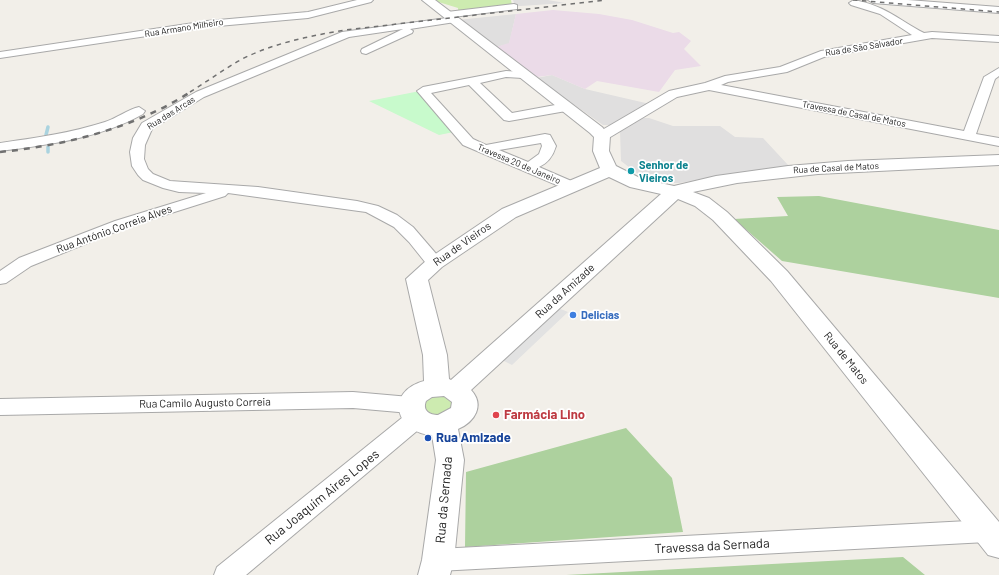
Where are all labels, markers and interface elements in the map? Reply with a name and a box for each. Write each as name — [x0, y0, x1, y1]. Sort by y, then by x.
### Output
street label: Rua Armano Milheiro — [144, 16, 224, 40]
street label: Rua de São Salvador — [824, 36, 904, 58]
street label: Rua das Arcas — [145, 94, 197, 132]
street label: Travessa de Casal de Matos — [801, 99, 907, 129]
street label: Travessa 20 de Janeiro — [476, 142, 562, 186]
place label: Senhor de Vieiros — [639, 158, 688, 184]
street label: Rua de Casal de Matos — [793, 160, 879, 176]
marker: Senhor de Vieiros — [626, 166, 636, 176]
street label: Rua António Correia Alves — [54, 202, 174, 256]
street label: Rua de Vieiros — [430, 219, 494, 269]
street label: Rua da Amizade — [533, 261, 597, 321]
place label: Delicias — [581, 308, 619, 322]
marker: Delicias — [568, 310, 578, 320]
street label: Rua de Matos — [821, 329, 871, 387]
street label: Rua Camilo Augusto Correia — [139, 395, 271, 411]
place label: Farmácia Lino — [504, 407, 585, 423]
marker: Farmácia Lino — [491, 410, 501, 420]
place label: Rua Amizade — [436, 430, 511, 446]
marker: Rua Amizade — [423, 433, 433, 443]
street label: Rua Joaquim Aires Lopes — [262, 446, 382, 548]
street label: Rua da Sernada — [432, 456, 456, 544]
street label: Travessa da Sernada — [654, 535, 770, 557]

